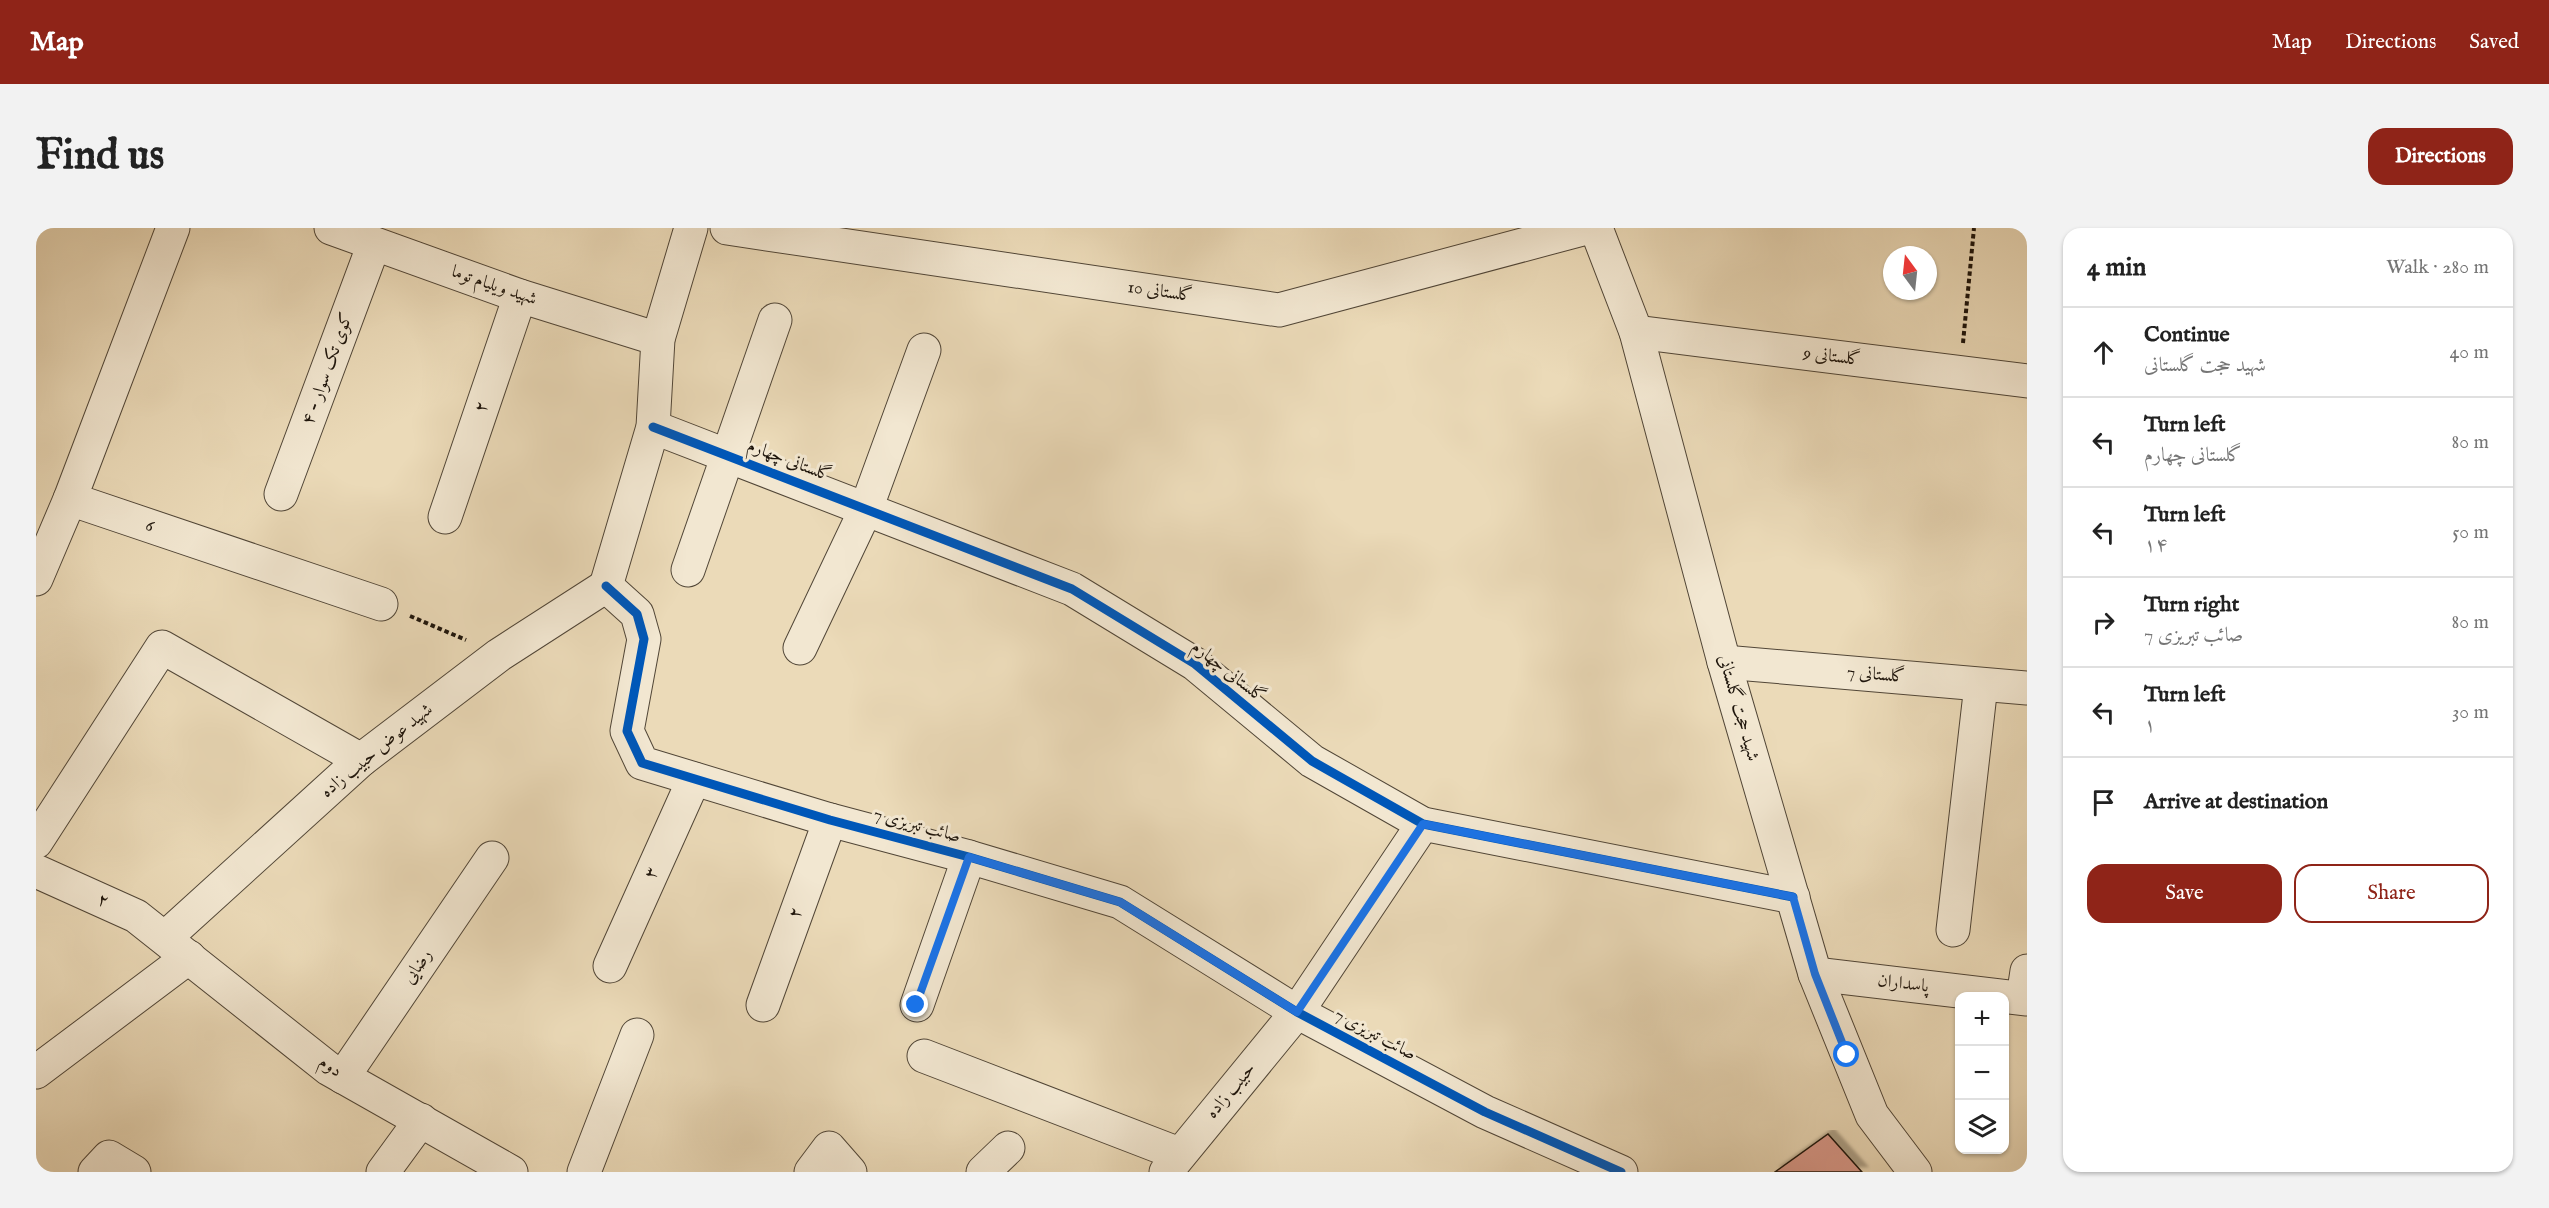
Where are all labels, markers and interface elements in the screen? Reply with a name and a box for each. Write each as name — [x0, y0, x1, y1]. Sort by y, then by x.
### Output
text: Map — [30, 25, 84, 60]
text: Map — [2272, 29, 2312, 56]
text: Directions — [2345, 29, 2436, 56]
text: Saved — [2469, 29, 2519, 56]
button: Directions — [2368, 128, 2513, 185]
text: Find us — [36, 130, 164, 183]
north arrow — [1883, 246, 1937, 300]
text: 4 min — [2087, 251, 2146, 284]
text: Walk · 280 m — [2386, 255, 2489, 280]
street label: شهید ویلیام توما — [447, 261, 540, 314]
street label: گلستانی 10 — [1126, 275, 1194, 308]
street label: ۴ - کوی تک سوار — [297, 310, 359, 428]
text: Continue — [2144, 321, 2230, 349]
icon: ahead — [2087, 336, 2120, 369]
text: 40 m — [2450, 340, 2489, 365]
street label: گلستانی 9 — [1801, 341, 1862, 372]
text: شهید حجت گلستانی — [2144, 353, 2266, 378]
street label: ۲ — [469, 398, 495, 416]
text: Turn left — [2144, 411, 2226, 439]
icon: left — [2087, 426, 2120, 459]
text: 80 m — [2452, 430, 2489, 455]
street label: گلستانی چهارم — [743, 434, 835, 490]
text: گلستانی چهارم — [2144, 443, 2242, 468]
text: Turn left — [2144, 501, 2226, 529]
street label: 6 — [142, 514, 157, 538]
icon: left — [2087, 516, 2120, 549]
text: 50 m — [2452, 520, 2489, 545]
text: ۱۴ — [2144, 533, 2167, 558]
text: Turn right — [2144, 591, 2239, 619]
icon: right — [2087, 606, 2120, 639]
text: 80 m — [2452, 610, 2489, 635]
text: صائب تبریزی 7 — [2144, 623, 2243, 648]
street label: گلستانی چهارم — [1184, 635, 1270, 711]
street label: شهید حجت گلستانی — [1712, 652, 1765, 764]
street label: گلستانی 7 — [1846, 660, 1906, 689]
text: Turn left — [2144, 681, 2226, 709]
icon: left — [2087, 696, 2120, 729]
street label: شهید عوض حبیب زاده — [316, 699, 438, 803]
text: 30 m — [2452, 700, 2489, 725]
text: ۱ — [2144, 713, 2156, 738]
icon: arrive — [2087, 786, 2120, 819]
text: Arrive at destination — [2144, 788, 2328, 816]
street label: صائب تبریزی 7 — [871, 803, 963, 849]
street label: ۳ — [639, 864, 665, 882]
button: Save — [2087, 864, 2282, 923]
button: Share — [2294, 864, 2489, 923]
street label: ۲ — [94, 888, 112, 914]
street label: ۲ — [783, 904, 809, 922]
street label: رضایی — [398, 945, 438, 989]
street label: پاسداران — [1876, 969, 1932, 999]
route end — [902, 991, 928, 1017]
map controls — [1955, 992, 2009, 1154]
button: + — [1955, 992, 2009, 1046]
street label: صائب تبریزی 7 — [1330, 1004, 1420, 1066]
route start — [1833, 1041, 1859, 1067]
button: − — [1955, 1046, 2009, 1100]
street label: دوم — [312, 1051, 346, 1086]
street label: حبیب زاده — [1201, 1058, 1261, 1124]
button: layers — [1955, 1100, 2009, 1154]

